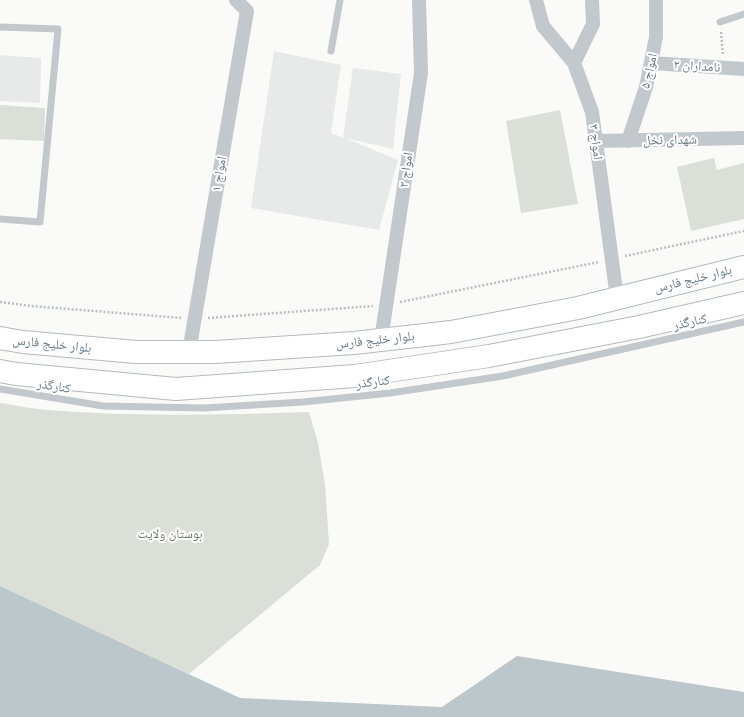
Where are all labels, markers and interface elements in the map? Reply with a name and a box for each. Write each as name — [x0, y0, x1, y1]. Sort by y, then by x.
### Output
street label: امواج ۵ — [637, 52, 661, 90]
street label: نامداران ۲ — [673, 57, 721, 75]
street label: امواج ۳ — [586, 123, 606, 161]
street label: شهدای نخل — [643, 132, 697, 148]
street label: امواج ۲ — [396, 151, 416, 189]
street label: امواج ۱ — [208, 155, 230, 193]
street label: بلوار خلیج فارس — [653, 262, 733, 296]
street label: کنارگذر — [672, 311, 708, 333]
street label: بلوار خلیج فارس — [335, 328, 415, 352]
street label: بلوار خلیج فارس — [12, 332, 92, 356]
street label: کنارگذر — [355, 372, 391, 392]
street label: کنارگذر — [36, 376, 72, 396]
park label: بوستان ولایت — [138, 526, 202, 542]

